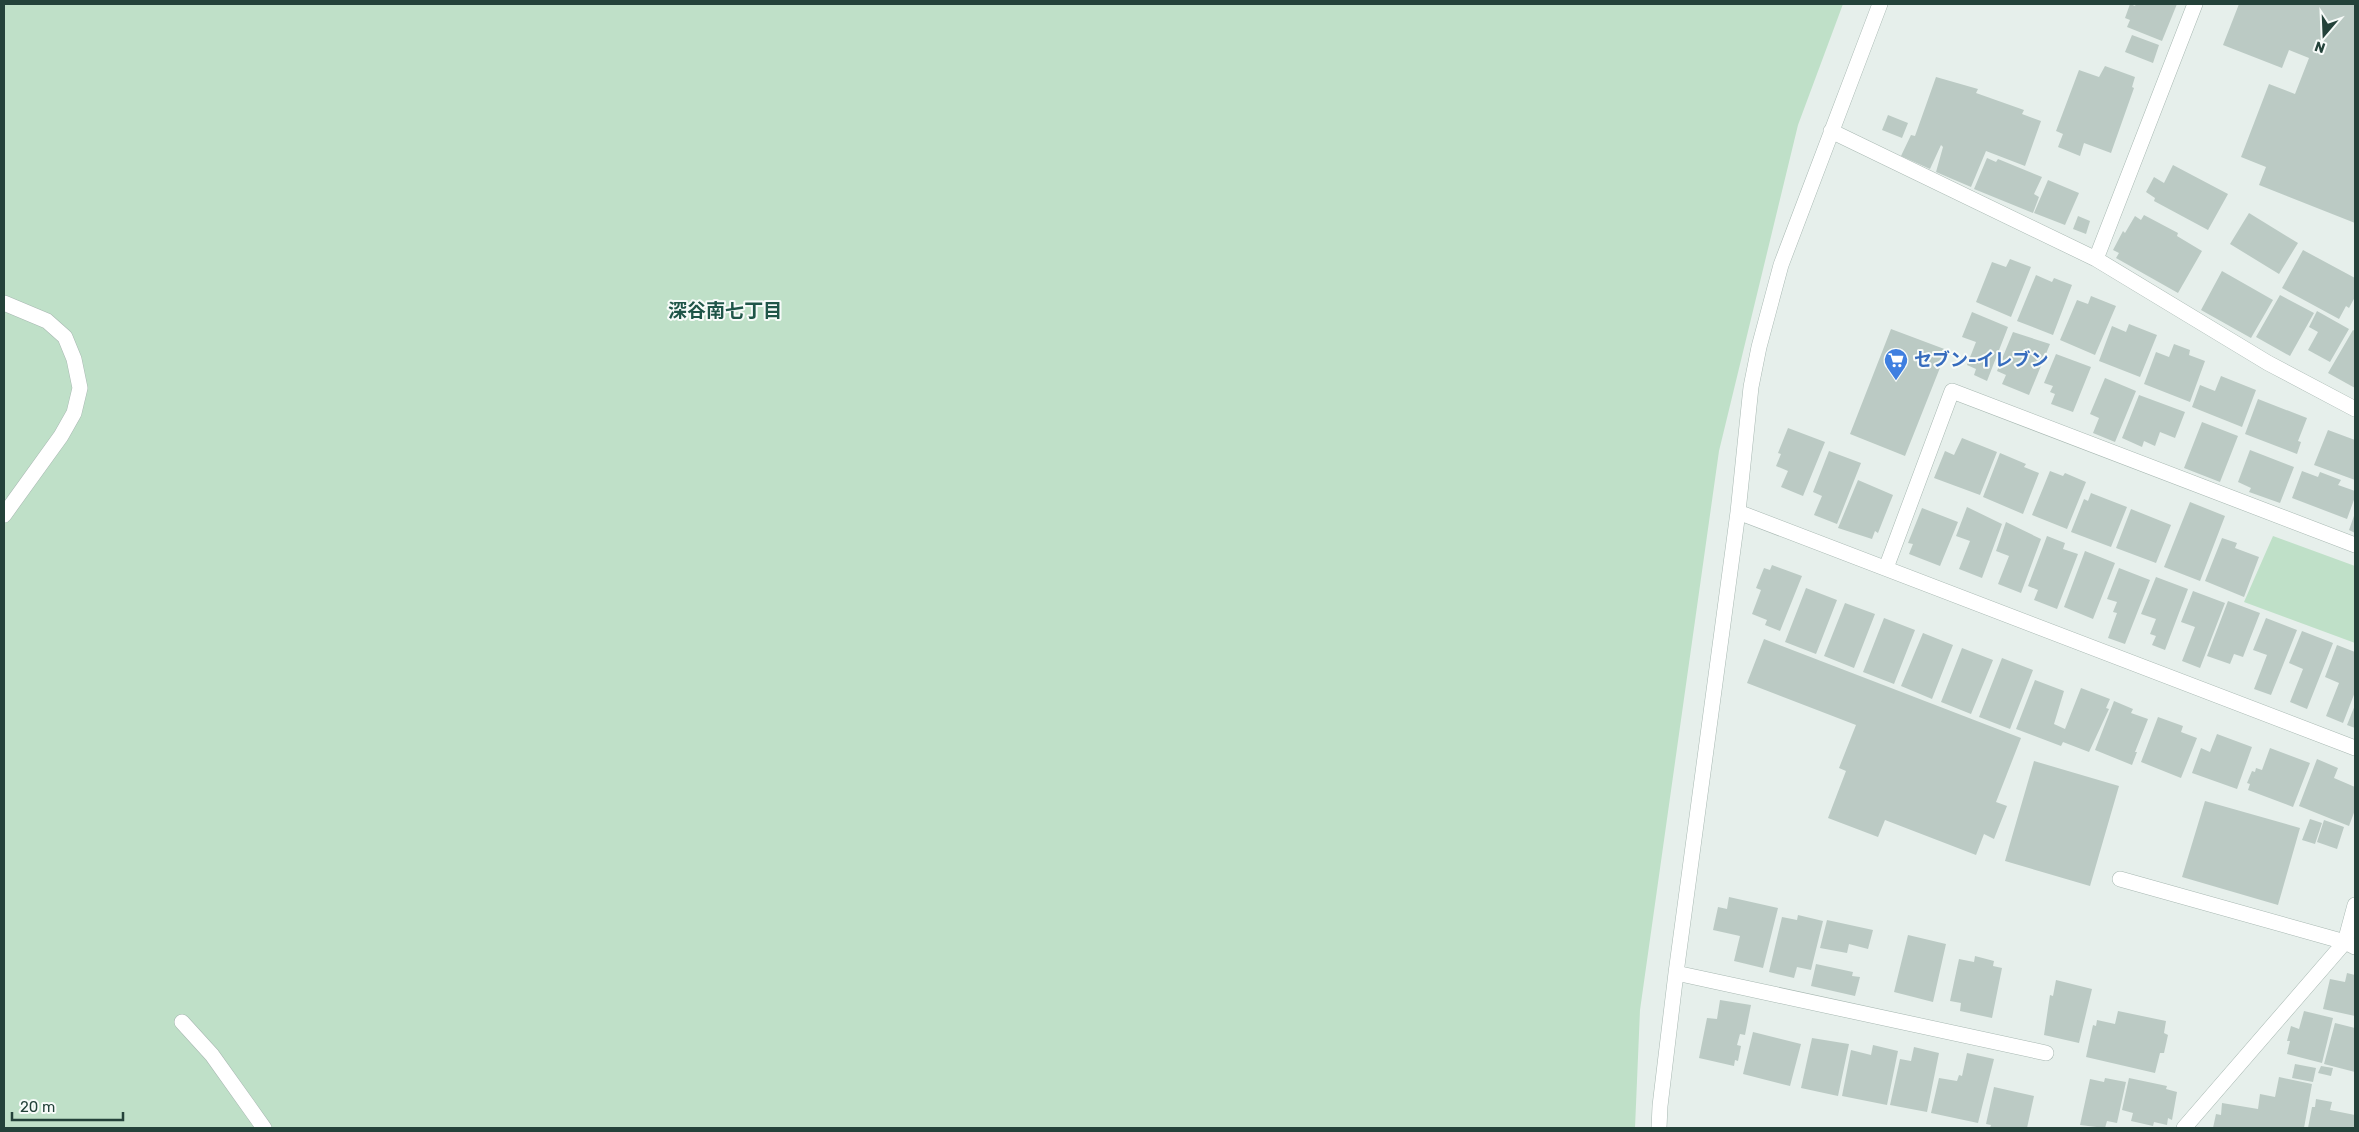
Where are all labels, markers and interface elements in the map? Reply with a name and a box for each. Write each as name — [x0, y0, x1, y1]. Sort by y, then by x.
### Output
north arrow — [2299, 10, 2349, 60]
text: N — [2312, 37, 2327, 56]
district label: 深谷南七丁目 — [668, 299, 782, 322]
supermarket icon: セブン-イレブン — [1883, 347, 1909, 381]
place label: セブン-イレブン — [1914, 349, 2049, 371]
scale bar — [12, 1090, 124, 1122]
text: 20 m — [20, 1098, 55, 1116]

